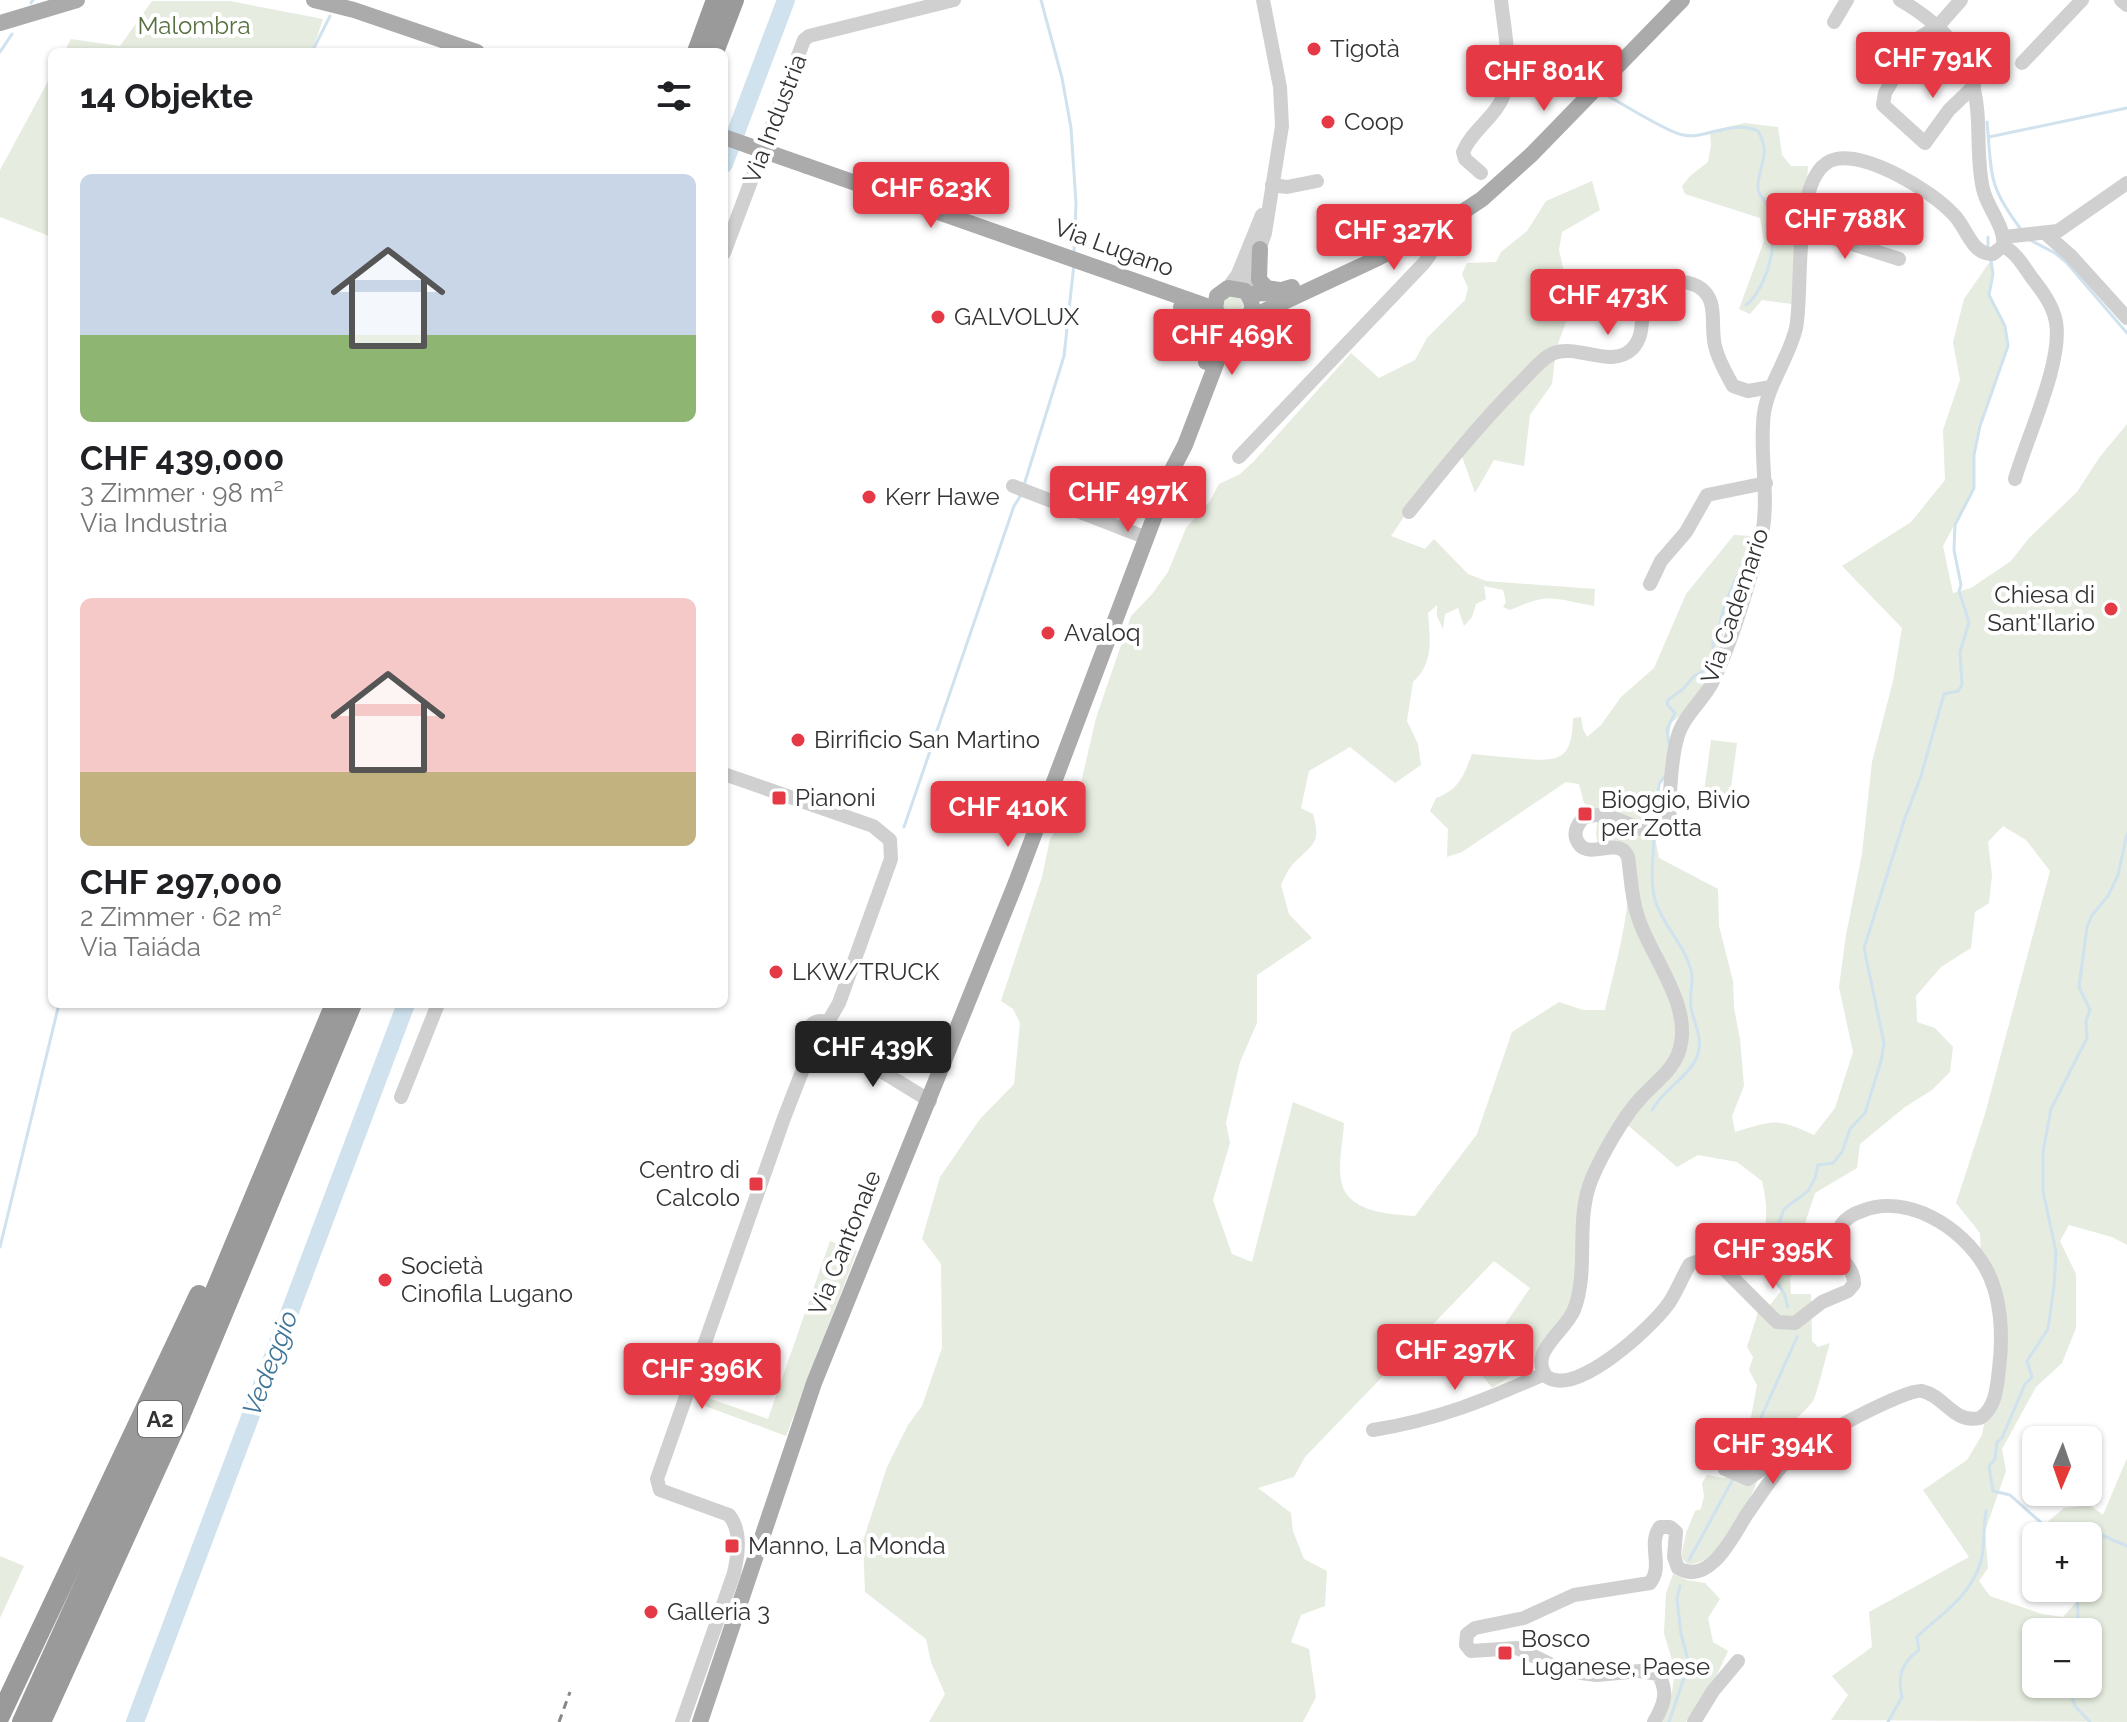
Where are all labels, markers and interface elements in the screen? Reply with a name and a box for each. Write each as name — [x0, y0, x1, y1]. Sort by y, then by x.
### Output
park label: Malombra — [137, 11, 251, 40]
pin: CHF 791K — [1850, 32, 2016, 100]
place label: Tigotà — [1330, 34, 1400, 63]
marker: Tigotà — [1305, 40, 1323, 58]
text: CHF 791K — [1874, 43, 1992, 73]
pin: CHF 801K — [1461, 45, 1627, 113]
street label: Via Industria — [737, 50, 812, 188]
text: CHF 801K — [1484, 56, 1604, 86]
icon: filters — [652, 74, 696, 118]
text: 14 Objekte — [80, 76, 253, 116]
place label: Coop — [1344, 107, 1404, 136]
marker: Coop — [1319, 113, 1337, 131]
pin: CHF 623K — [848, 162, 1014, 230]
text: CHF 623K — [871, 173, 991, 203]
pin: CHF 788K — [1762, 193, 1928, 261]
pin: CHF 327K — [1311, 204, 1477, 272]
text: CHF 788K — [1784, 204, 1906, 234]
street label: Via Lugano — [1050, 213, 1178, 283]
text: CHF 327K — [1335, 215, 1453, 245]
icon: home — [316, 226, 460, 370]
pin: CHF 473K — [1525, 269, 1691, 337]
text: CHF 473K — [1548, 280, 1668, 310]
place label: GALVOLUX — [954, 302, 1080, 331]
marker: GALVOLUX — [929, 308, 947, 326]
pin: CHF 469K — [1149, 309, 1315, 377]
text: CHF 469K — [1171, 320, 1293, 350]
text: CHF 439,000 — [80, 438, 284, 478]
pin: CHF 497K — [1045, 466, 1211, 534]
text: CHF 497K — [1068, 477, 1188, 507]
text: 3 Zimmer · 98 m² — [80, 478, 284, 508]
place label: Kerr Hawe — [885, 482, 1000, 511]
marker: Kerr Hawe — [860, 488, 878, 506]
text: Via Industria — [80, 508, 228, 538]
street label: Via Cademario — [1694, 524, 1775, 687]
place label: Chiesa di Sant'Ilario — [1987, 580, 2095, 637]
marker: Chiesa di Sant'Ilario — [2102, 600, 2120, 618]
place label: Avaloq — [1064, 618, 1141, 647]
marker: Avaloq — [1039, 624, 1057, 642]
icon: home — [316, 650, 460, 794]
place label: Birrificio San Martino — [814, 725, 1040, 754]
marker: Birrificio San Martino — [789, 731, 807, 749]
pin: CHF 410K — [925, 781, 1091, 849]
place label: Pianoni — [795, 783, 876, 812]
place label: Bioggio, Bivio per Zotta — [1601, 785, 1750, 842]
marker: Pianoni — [770, 789, 788, 807]
text: CHF 410K — [949, 792, 1067, 822]
marker: Bioggio, Bivio per Zotta — [1576, 805, 1594, 823]
text: CHF 297,000 — [80, 862, 282, 902]
text: 2 Zimmer · 62 m² — [80, 902, 282, 932]
text: Via Taiáda — [80, 932, 201, 962]
place label: LKW/TRUCK — [792, 957, 940, 986]
marker: LKW/TRUCK — [767, 963, 785, 981]
pin: CHF 439K — [790, 1021, 956, 1089]
text: CHF 439K — [813, 1032, 933, 1062]
place label: Centro di Calcolo — [639, 1155, 740, 1212]
street label: Via Cantonale — [802, 1166, 887, 1320]
marker: Centro di Calcolo — [747, 1175, 765, 1193]
pin: CHF 395K — [1690, 1223, 1856, 1291]
text: CHF 395K — [1713, 1234, 1833, 1264]
place label: Società Cinofila Lugano — [401, 1251, 573, 1308]
marker: Società Cinofila Lugano — [376, 1271, 394, 1289]
water label: Vedeggio — [236, 1306, 304, 1420]
pin: CHF 297K — [1372, 1324, 1538, 1392]
text: CHF 297K — [1395, 1335, 1515, 1365]
pin: CHF 396K — [619, 1343, 785, 1411]
text: CHF 396K — [642, 1354, 762, 1384]
road number: A2 — [138, 1401, 182, 1437]
pin: CHF 394K — [1690, 1418, 1856, 1486]
north arrow — [2022, 1426, 2102, 1506]
map controls — [2022, 1426, 2102, 1698]
text: CHF 394K — [1713, 1429, 1833, 1459]
button: + — [2022, 1522, 2102, 1602]
place label: Manno, La Monda — [748, 1531, 946, 1560]
marker: Manno, La Monda — [723, 1537, 741, 1555]
place label: Galleria 3 — [667, 1597, 770, 1626]
marker: Galleria 3 — [642, 1603, 660, 1621]
button: − — [2022, 1618, 2102, 1698]
place label: Bosco Luganese, Paese — [1521, 1624, 1710, 1681]
marker: Bosco Luganese, Paese — [1496, 1644, 1514, 1662]

